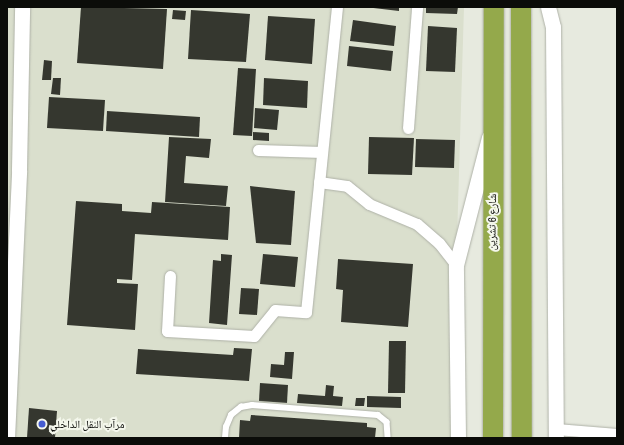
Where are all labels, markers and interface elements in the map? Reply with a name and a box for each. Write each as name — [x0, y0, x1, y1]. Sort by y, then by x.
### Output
street label: شارع 6 تشرين — [485, 194, 499, 250]
place label: مرآب النقل الداخلي — [50, 417, 125, 431]
marker: مرآب النقل الداخلي — [37, 419, 47, 429]

